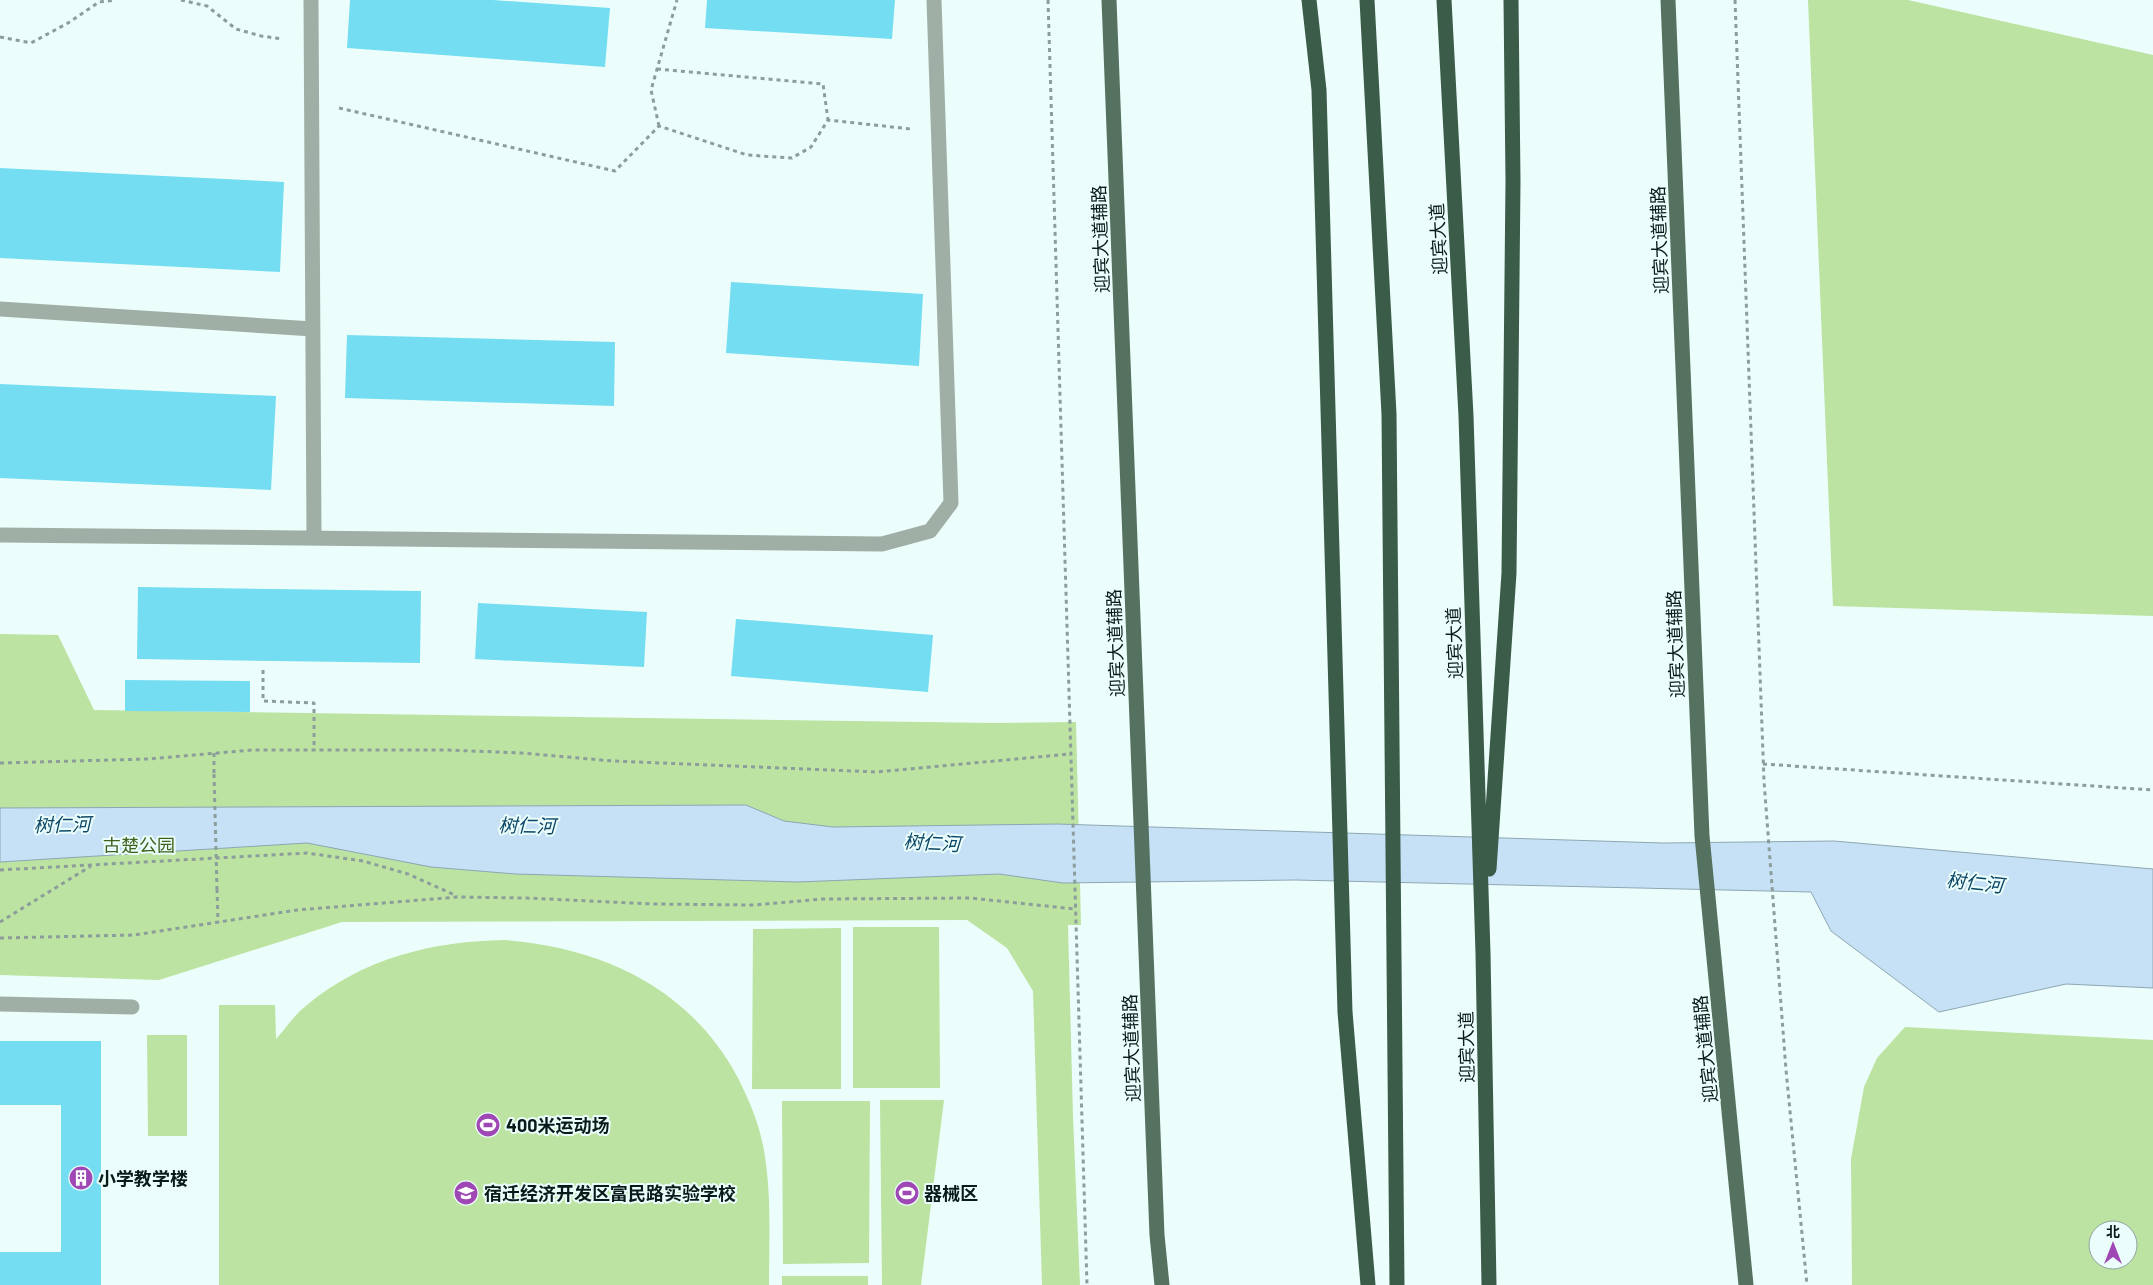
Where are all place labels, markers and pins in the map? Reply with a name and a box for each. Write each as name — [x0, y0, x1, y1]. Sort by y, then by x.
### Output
sports icon: 400米运动场 — [475, 1112, 501, 1138]
place label: 400米运动场 — [506, 1114, 609, 1136]
building icon: 小学教学楼 — [68, 1165, 94, 1191]
place label: 小学教学楼 — [98, 1167, 188, 1189]
school or university icon: 宿迁经济开发区富民路实验学校 — [453, 1180, 479, 1206]
sports icon: 器械区 — [894, 1180, 920, 1206]
place label: 宿迁经济开发区富民路实验学校 — [484, 1182, 736, 1204]
place label: 器械区 — [924, 1182, 978, 1204]

